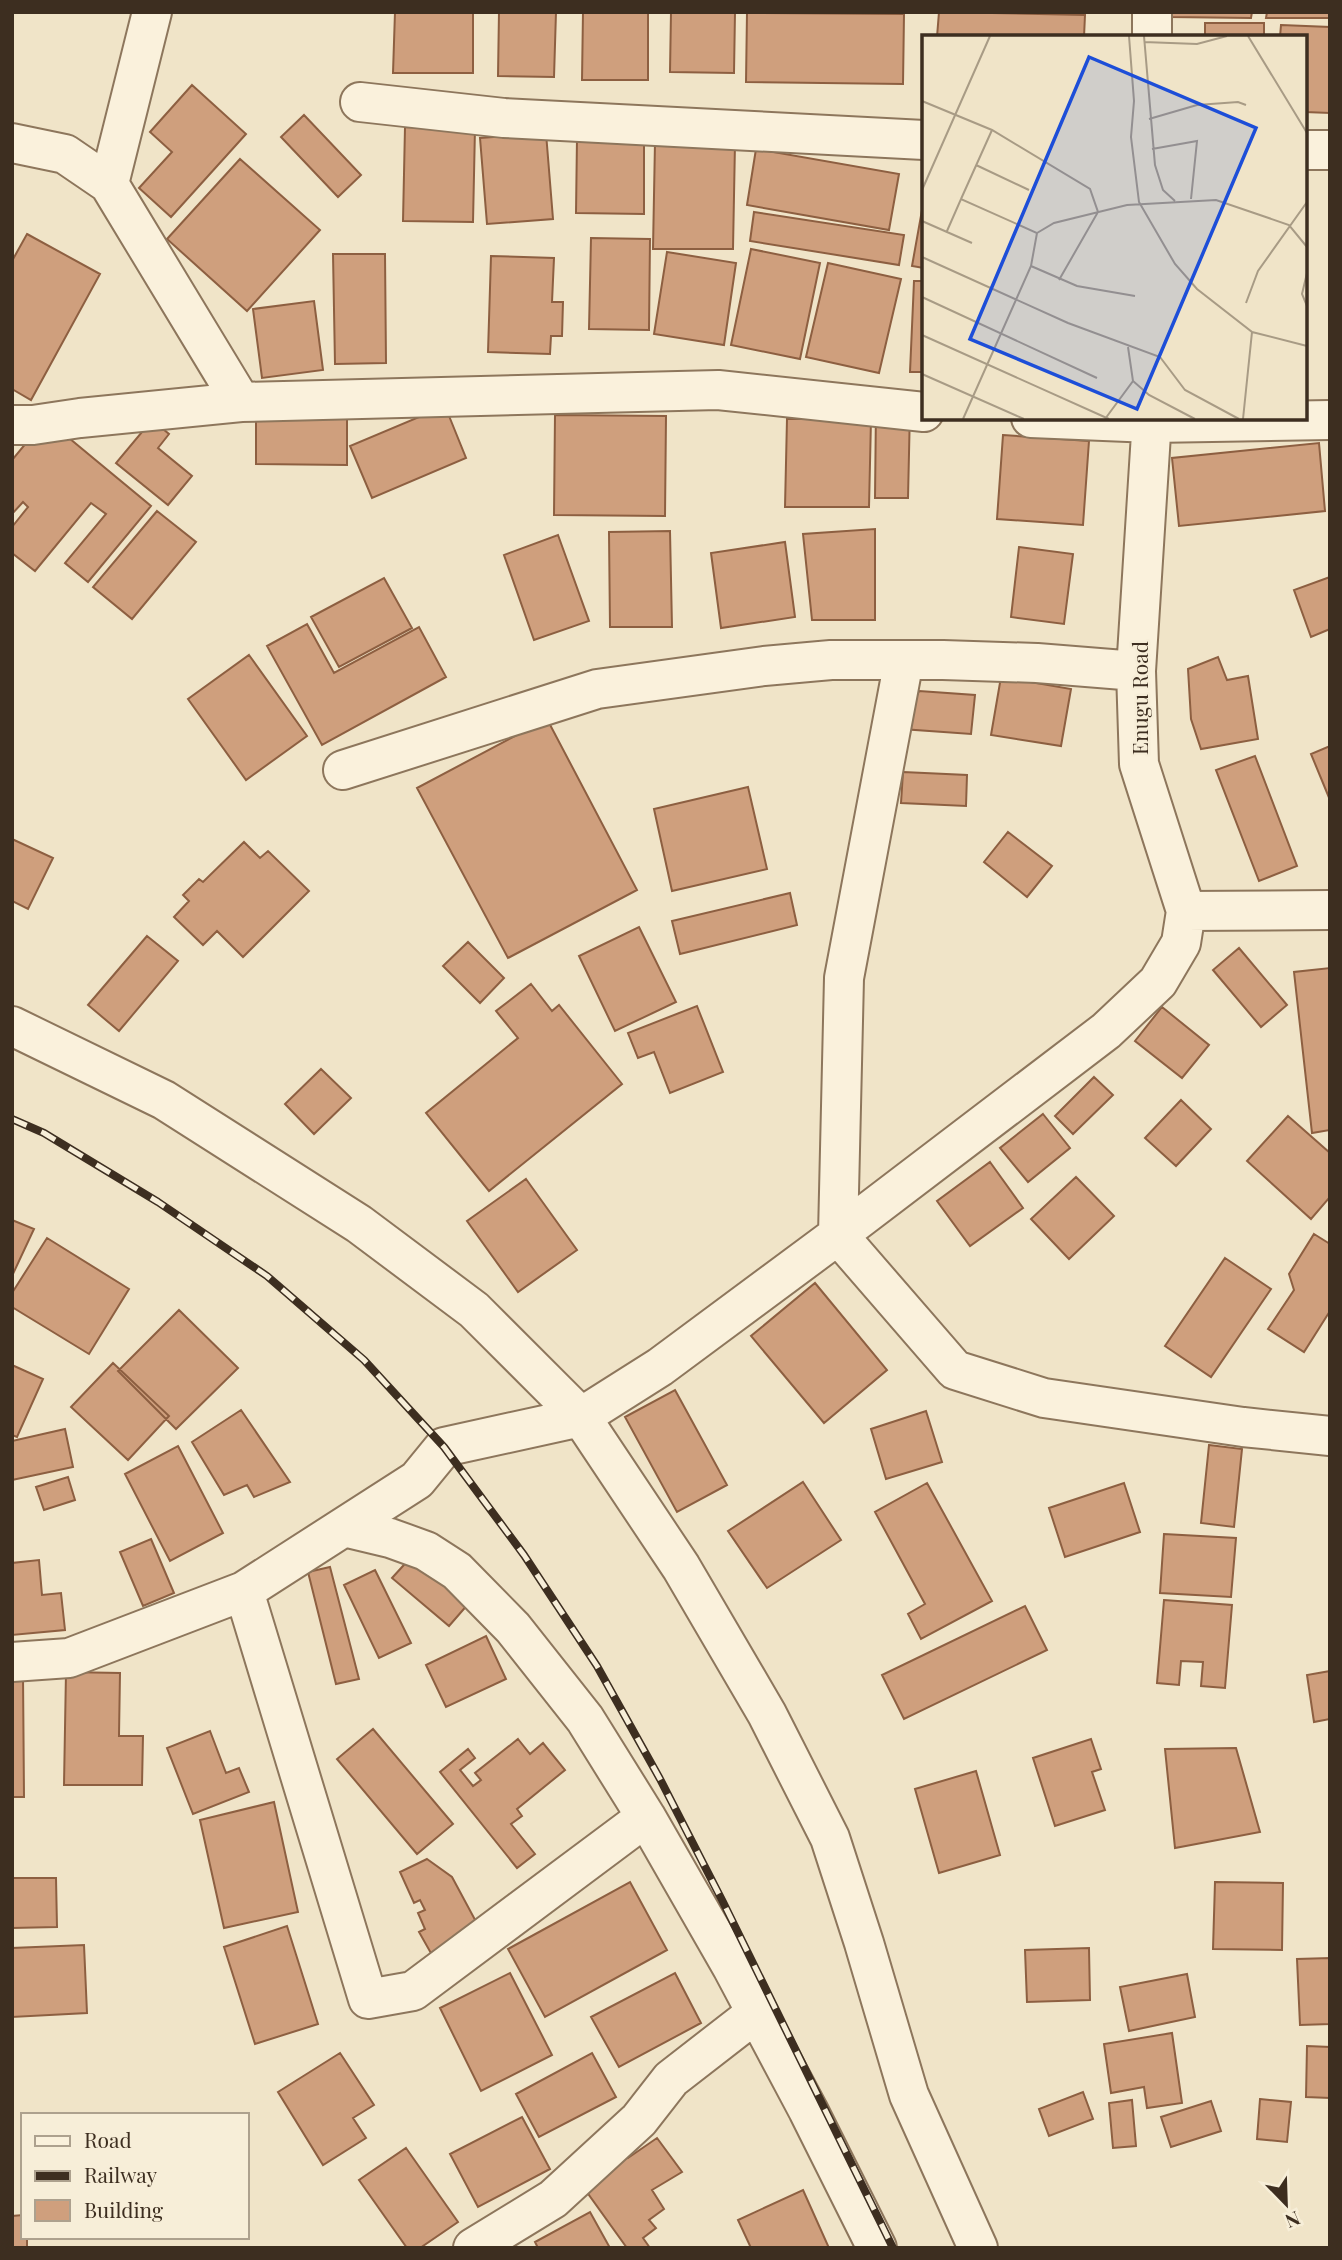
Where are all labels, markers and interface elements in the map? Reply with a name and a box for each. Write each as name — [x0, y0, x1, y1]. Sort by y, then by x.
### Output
inset map — [922, 35, 1307, 420]
street label: Enugu Road — [1125, 641, 1153, 755]
legend — [21, 2113, 248, 2239]
text: Road — [84, 2125, 132, 2153]
text: Railway — [84, 2160, 158, 2188]
north arrow — [1251, 2169, 1321, 2239]
text: Building — [84, 2195, 163, 2223]
text: N — [1281, 2206, 1304, 2235]

